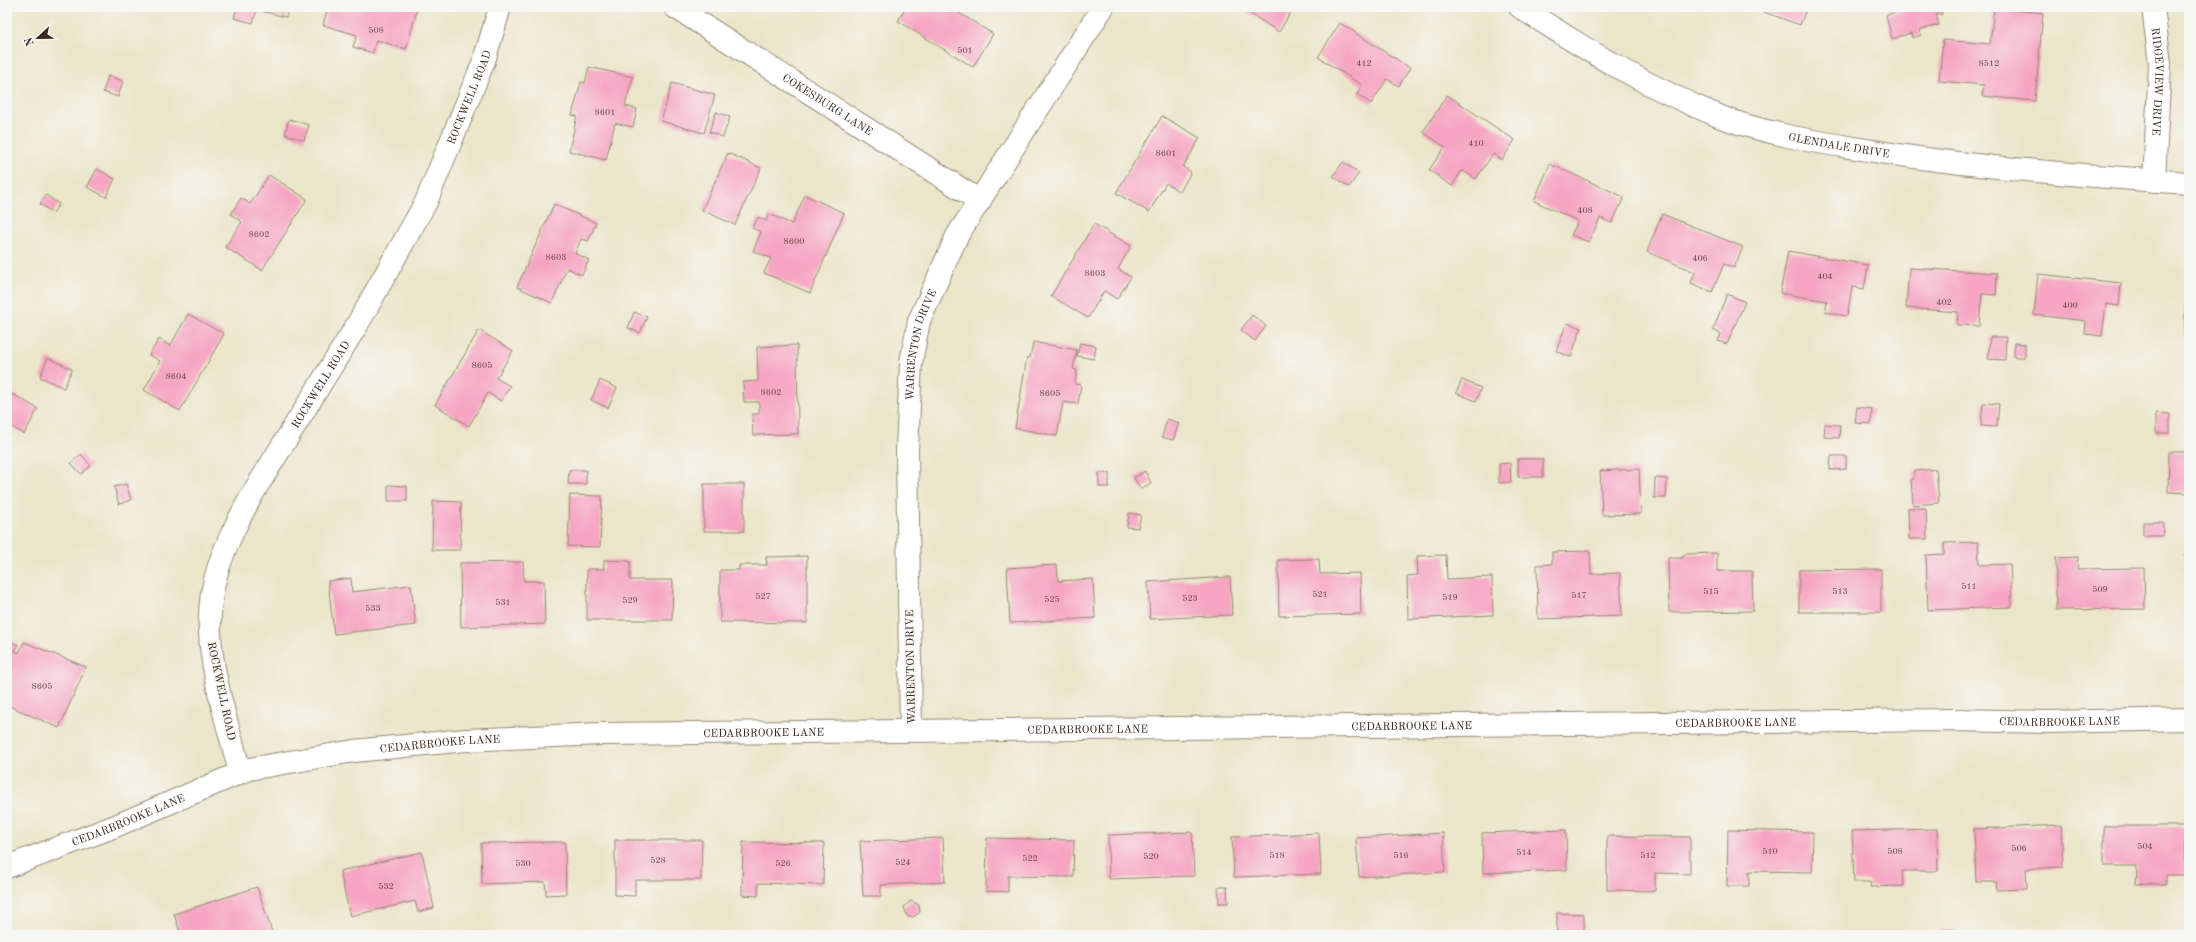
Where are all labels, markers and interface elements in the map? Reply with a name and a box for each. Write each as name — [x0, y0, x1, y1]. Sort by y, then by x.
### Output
north arrow — [18, 18, 58, 58]
house number: 508 — [368, 26, 384, 35]
street label: RIDGEVIEW DRIVE — [2149, 27, 2164, 136]
text: N — [23, 35, 37, 47]
house number: 501 — [957, 46, 973, 55]
street label: ROCKWELL ROAD — [446, 49, 494, 146]
house number: 412 — [1356, 59, 1372, 68]
house number: 8512 — [1979, 59, 1999, 68]
street label: COKESBURG LANE — [780, 73, 874, 138]
house number: 8601 — [595, 108, 615, 117]
street label: GLENDALE DRIVE — [1787, 132, 1890, 161]
house number: 410 — [1468, 139, 1484, 148]
house number: 8601 — [1156, 149, 1176, 158]
house number: 408 — [1577, 206, 1593, 215]
house number: 8602 — [249, 230, 269, 239]
house number: 8600 — [784, 237, 804, 246]
house number: 8603 — [546, 253, 566, 262]
house number: 406 — [1692, 254, 1708, 263]
house number: 8603 — [1085, 269, 1105, 278]
house number: 404 — [1817, 272, 1833, 281]
street label: WARRENTON DRIVE — [905, 288, 939, 401]
house number: 402 — [1936, 298, 1952, 307]
house number: 400 — [2062, 301, 2078, 310]
street label: ROCKWELL ROAD — [290, 339, 353, 431]
house number: 8605 — [472, 361, 492, 370]
house number: 8604 — [166, 372, 186, 381]
house number: 8602 — [761, 388, 781, 397]
house number: 8605 — [1040, 389, 1060, 398]
house number: 511 — [1961, 582, 1977, 591]
house number: 509 — [2092, 585, 2108, 594]
house number: 515 — [1703, 587, 1719, 596]
house number: 513 — [1832, 587, 1848, 596]
house number: 521 — [1312, 590, 1328, 599]
house number: 517 — [1571, 591, 1587, 600]
house number: 527 — [755, 592, 771, 601]
house number: 519 — [1442, 593, 1458, 602]
house number: 523 — [1182, 594, 1198, 603]
house number: 525 — [1044, 595, 1060, 604]
house number: 529 — [622, 596, 638, 605]
house number: 531 — [495, 598, 511, 607]
house number: 533 — [365, 604, 381, 613]
street label: WARRENTON DRIVE — [905, 610, 918, 724]
street label: ROCKWELL ROAD — [205, 641, 236, 742]
house number: 8605 — [32, 682, 52, 691]
street label: CEDARBROOKE LANE — [1999, 716, 2120, 729]
street label: CEDARBROOKE LANE — [1675, 718, 1796, 730]
street label: CEDARBROOKE LANE — [1351, 721, 1472, 733]
street label: CEDARBROOKE LANE — [1027, 724, 1148, 737]
street label: CEDARBROOKE LANE — [703, 728, 824, 740]
street label: CEDARBROOKE LANE — [379, 734, 501, 755]
street label: CEDARBROOKE LANE — [71, 793, 187, 849]
house number: 504 — [2137, 842, 2153, 851]
house number: 506 — [2011, 844, 2027, 853]
house number: 510 — [1762, 847, 1778, 856]
house number: 508 — [1887, 847, 1903, 856]
house number: 514 — [1516, 848, 1532, 857]
house number: 518 — [1269, 851, 1285, 860]
house number: 516 — [1393, 851, 1409, 860]
house number: 512 — [1640, 851, 1656, 860]
house number: 520 — [1143, 852, 1159, 861]
house number: 522 — [1022, 854, 1038, 863]
house number: 528 — [650, 856, 666, 865]
house number: 524 — [895, 858, 911, 867]
house number: 530 — [515, 859, 531, 868]
house number: 526 — [775, 859, 791, 868]
house number: 532 — [378, 882, 394, 891]

